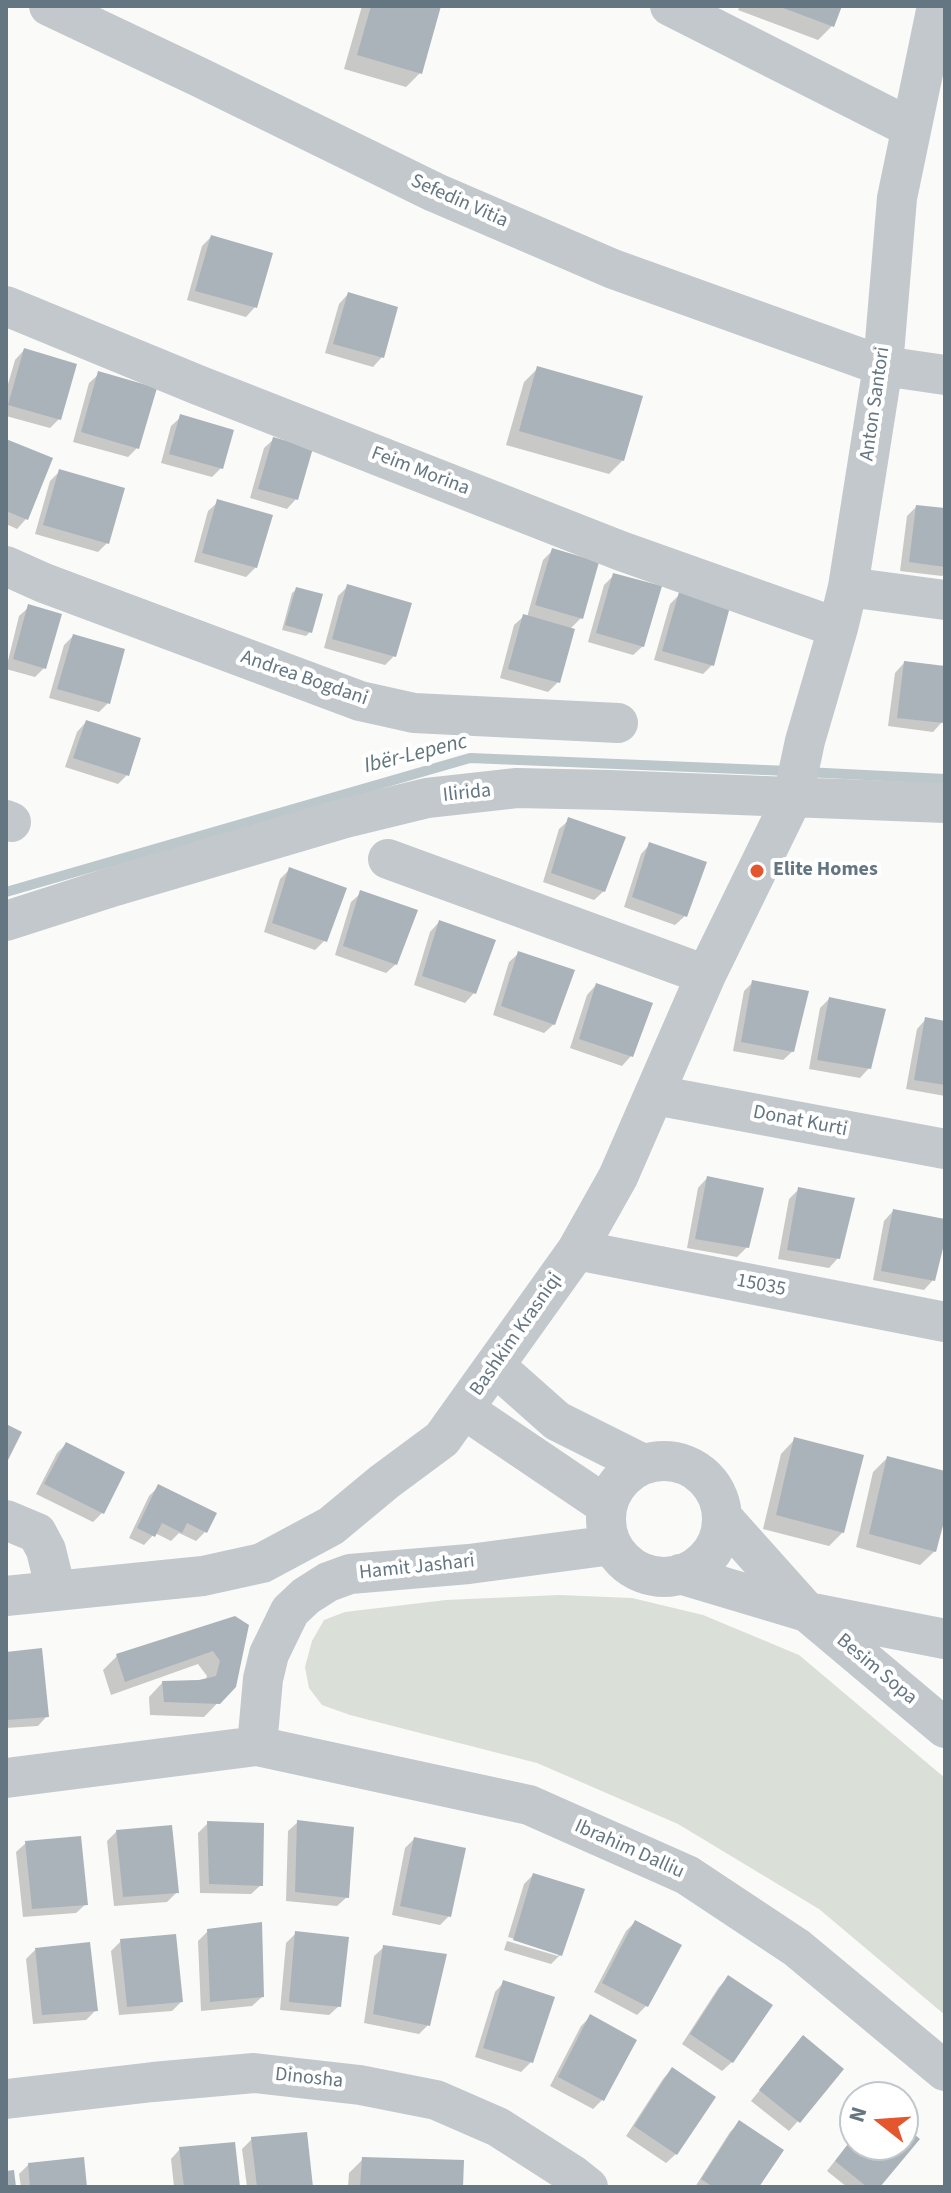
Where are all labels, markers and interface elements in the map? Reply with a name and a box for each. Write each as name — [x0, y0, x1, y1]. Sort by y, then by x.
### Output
street label: Sefedin Vitia — [407, 170, 511, 234]
street label: Anton Santori — [856, 345, 896, 463]
street label: Feim Morina — [367, 442, 473, 502]
street label: Andrea Bogdani — [237, 646, 371, 712]
water label: Ibër-Lepenc — [362, 729, 470, 781]
street label: Ilirida — [442, 780, 492, 808]
place label: Elite Homes — [773, 859, 878, 883]
marker: Elite Homes — [748, 862, 766, 880]
street label: Donat Kurti — [751, 1101, 849, 1143]
street label: Bashkim Krasniqi — [466, 1269, 568, 1401]
street label: 15035 — [734, 1269, 788, 1303]
street label: Hamit Jashari — [358, 1550, 476, 1586]
street label: Besim Sopa — [831, 1629, 921, 1711]
street label: Ibrahim Dalliu — [570, 1815, 688, 1885]
street label: Dinosha — [274, 2063, 344, 2095]
north arrow — [839, 2081, 919, 2161]
text: N — [841, 2103, 875, 2126]

